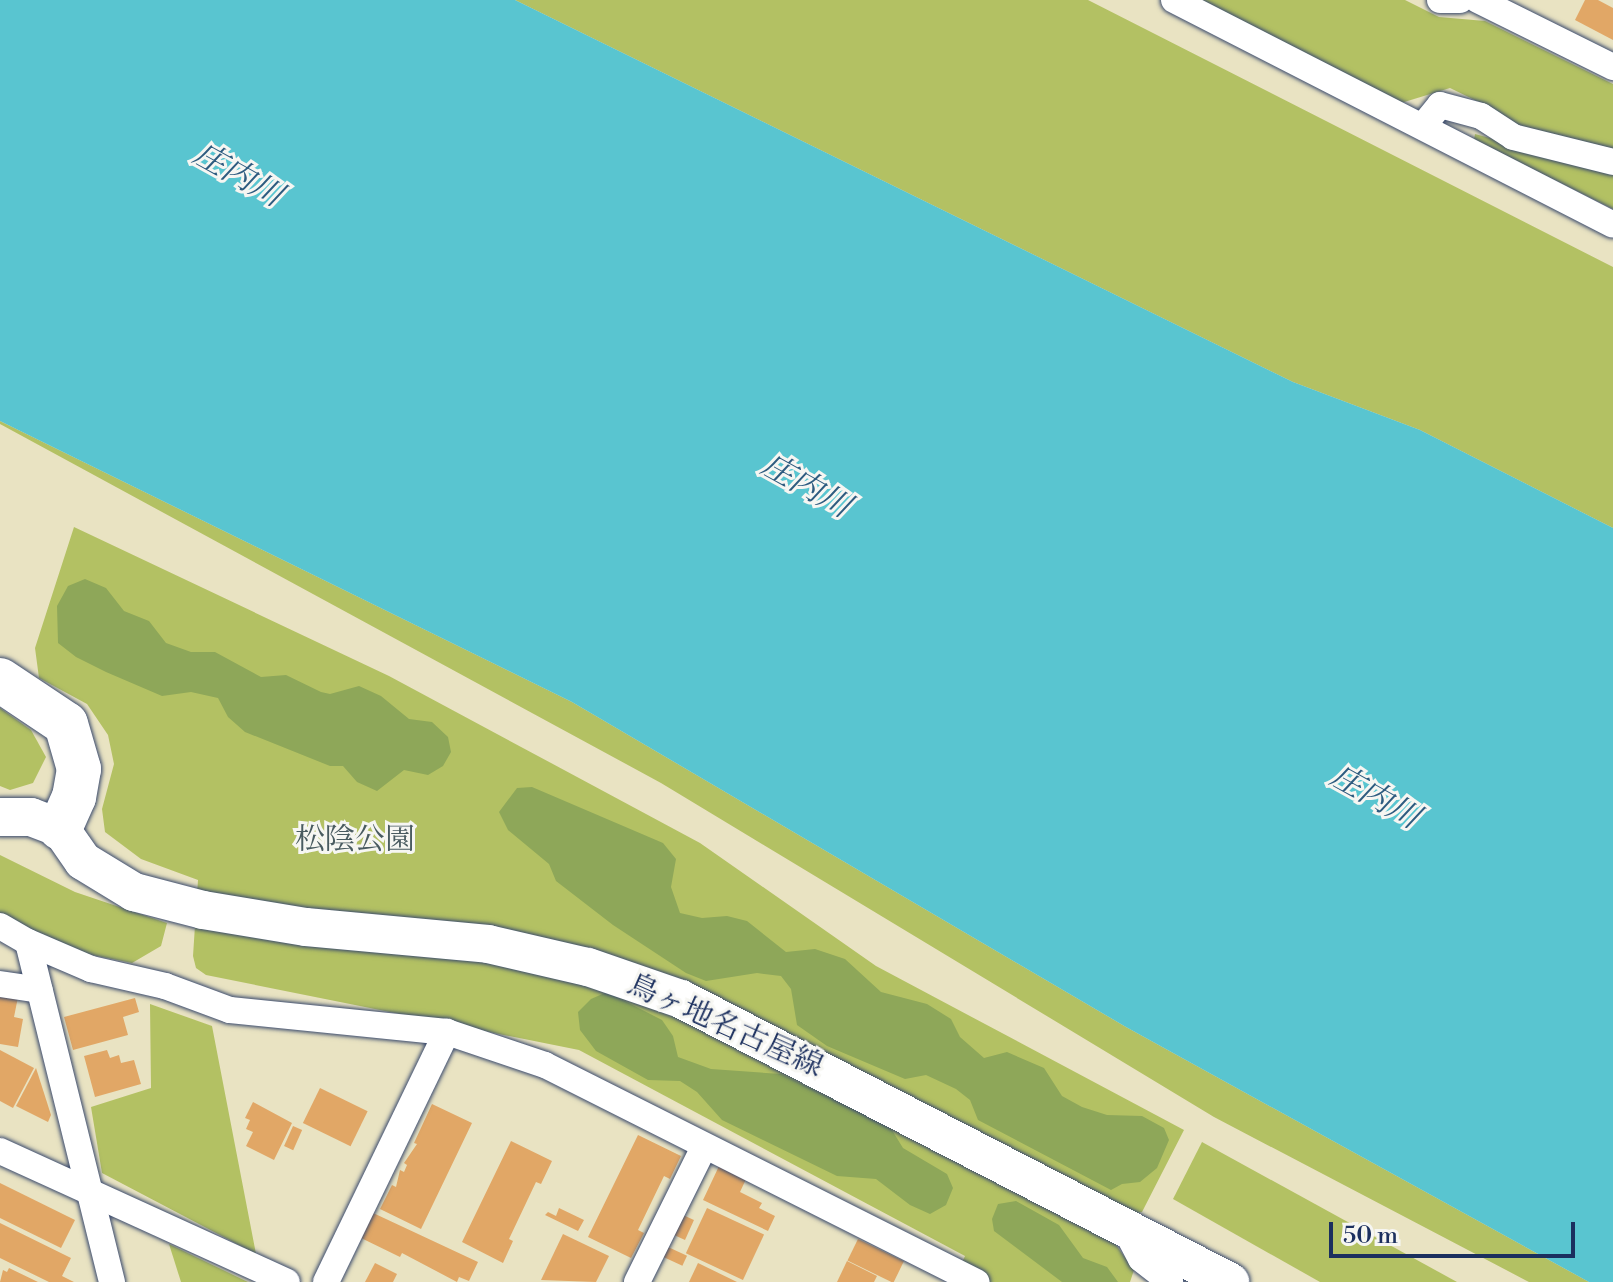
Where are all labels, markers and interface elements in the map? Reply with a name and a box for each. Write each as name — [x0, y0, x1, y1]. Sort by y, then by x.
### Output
water label: 庄内川 — [187, 135, 289, 215]
water label: 庄内川 — [755, 446, 857, 526]
water label: 庄内川 — [1324, 757, 1426, 837]
park label: 松陰公園 — [295, 822, 415, 858]
street label: 鳥ヶ地名古屋線 — [622, 967, 828, 1085]
scale bar — [1333, 1206, 1579, 1256]
text: 50 m — [1343, 1221, 1398, 1251]

